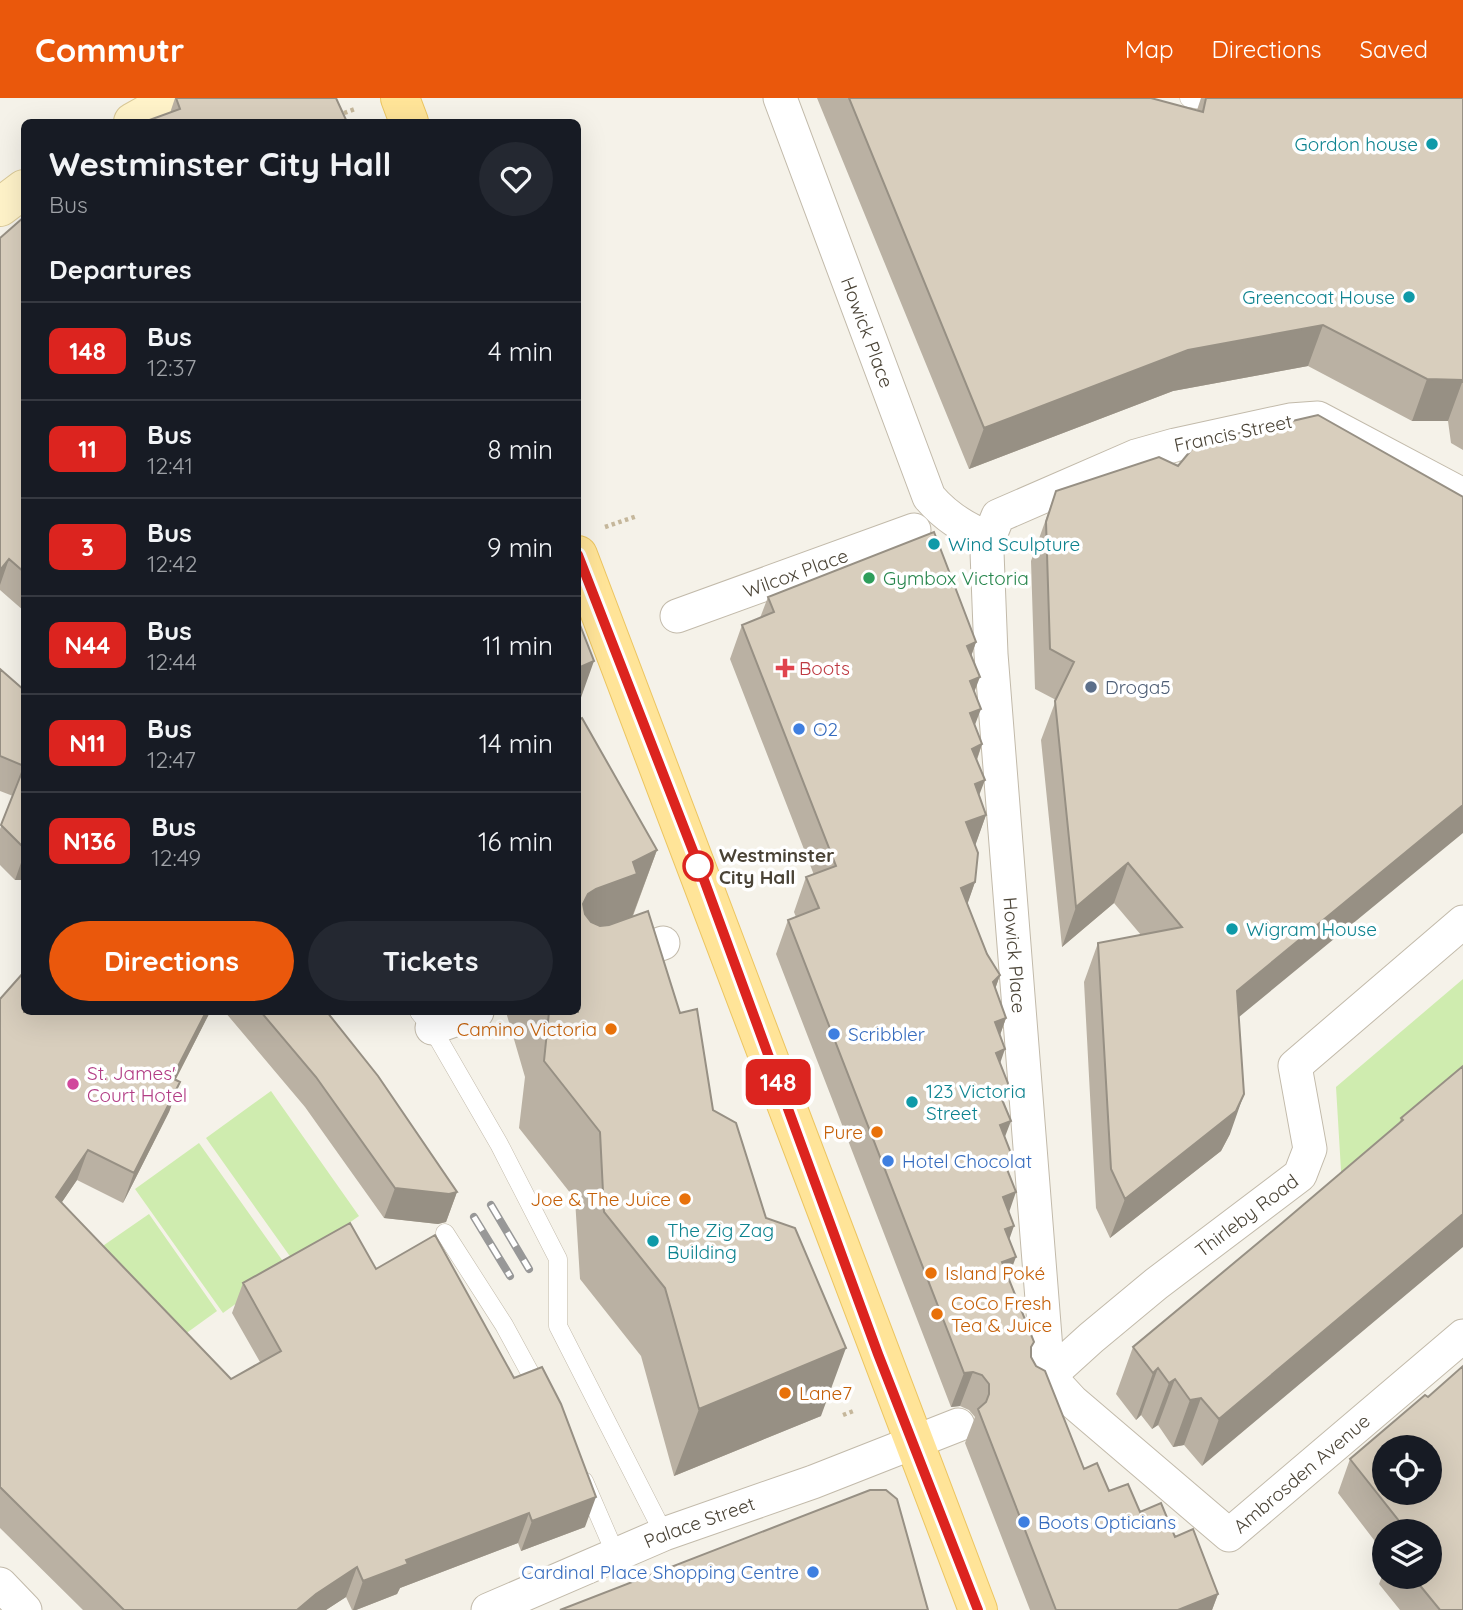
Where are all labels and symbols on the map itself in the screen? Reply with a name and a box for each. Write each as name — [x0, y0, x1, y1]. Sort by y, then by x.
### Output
place label: Gordon house — [1295, 132, 1418, 156]
marker: Gordon house — [1424, 136, 1440, 152]
street label: Howick Place — [836, 273, 899, 391]
place label: Greencoat House — [1242, 285, 1395, 309]
marker: Greencoat House — [1401, 289, 1417, 305]
street label: Francis Street — [1172, 409, 1294, 457]
place label: Wind Sculpture — [948, 532, 1080, 556]
marker: Wind Sculpture — [926, 536, 942, 552]
street label: Wilcox Place — [740, 543, 851, 603]
place label: Gymbox Victoria — [883, 566, 1029, 590]
marker: Gymbox Victoria — [861, 570, 877, 586]
place label: Boots — [799, 656, 850, 680]
marker: Boots — [777, 660, 793, 676]
place label: Droga5 — [1105, 675, 1171, 699]
marker: Droga5 — [1083, 679, 1099, 695]
place label: O2 — [813, 717, 838, 741]
marker: O2 — [791, 721, 807, 737]
place label: Westminster City Hall — [719, 843, 834, 889]
marker: Westminster City Hall — [683, 851, 713, 881]
street label: Howick Place — [998, 896, 1031, 1014]
place label: Wigram House — [1246, 917, 1377, 941]
marker: Wigram House — [1224, 921, 1240, 937]
place label: Camino Victoria — [457, 1017, 597, 1041]
marker: Camino Victoria — [603, 1021, 619, 1037]
place label: Scribbler — [848, 1022, 926, 1046]
marker: Scribbler — [826, 1026, 842, 1042]
line badge: 148 — [738, 1059, 818, 1105]
place label: St. James' Court Hotel — [87, 1061, 187, 1107]
marker: St. James' Court Hotel — [65, 1076, 81, 1092]
place label: 123 Victoria Street — [926, 1079, 1026, 1125]
marker: 123 Victoria Street — [904, 1094, 920, 1110]
place label: Pure — [823, 1120, 863, 1144]
marker: Pure — [869, 1124, 885, 1140]
place label: Hotel Chocolat — [902, 1149, 1032, 1173]
marker: Hotel Chocolat — [880, 1153, 896, 1169]
street label: Thirleby Road — [1190, 1169, 1303, 1262]
place label: Joe & The Juice — [530, 1187, 671, 1211]
marker: Joe & The Juice — [677, 1191, 693, 1207]
place label: The Zig Zag Building — [667, 1218, 774, 1264]
marker: The Zig Zag Building — [645, 1233, 661, 1249]
place label: Island Poké — [945, 1261, 1045, 1285]
marker: Island Poké — [923, 1265, 939, 1281]
place label: CoCo Fresh Tea & Juice — [951, 1291, 1052, 1337]
marker: CoCo Fresh Tea & Juice — [929, 1306, 945, 1322]
place label: Lane7 — [799, 1381, 852, 1405]
marker: Lane7 — [777, 1385, 793, 1401]
street label: Ambrosden Avenue — [1228, 1409, 1375, 1538]
street label: Palace Street — [640, 1491, 758, 1553]
place label: Boots Opticians — [1038, 1510, 1176, 1534]
marker: Boots Opticians — [1016, 1514, 1032, 1530]
place label: Cardinal Place Shopping Centre — [521, 1560, 799, 1584]
marker: Cardinal Place Shopping Centre — [805, 1564, 821, 1580]

